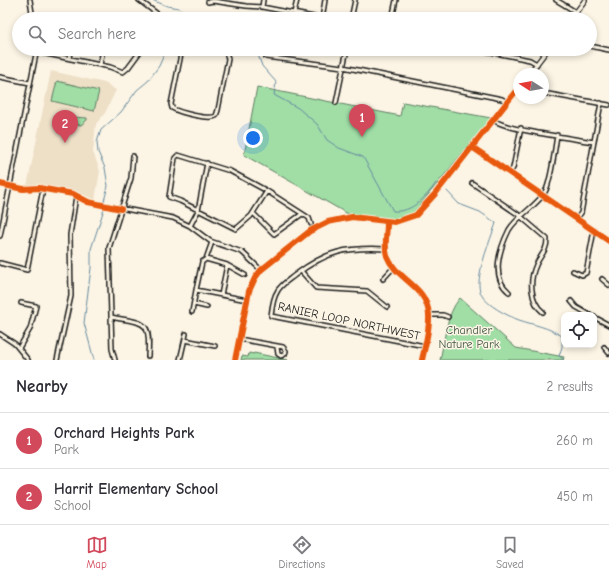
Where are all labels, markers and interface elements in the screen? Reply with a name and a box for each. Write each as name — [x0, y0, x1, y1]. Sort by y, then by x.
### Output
search box — [12, 12, 597, 56]
icon: search — [26, 23, 48, 45]
text: Search here — [58, 25, 136, 43]
north arrow — [513, 68, 549, 104]
pin: 1 — [349, 104, 375, 137]
pin: 2 — [52, 110, 78, 143]
your location — [243, 128, 263, 148]
street label: RANIER LOOP NORTHWEST — [277, 299, 422, 343]
map controls — [561, 312, 597, 348]
button: locate — [561, 312, 597, 348]
park label: Chandler Nature Park — [438, 323, 500, 351]
text: Nearby — [16, 377, 67, 396]
text: 2 results — [546, 379, 593, 394]
text: Orchard Heights Park — [54, 424, 194, 442]
text: 1 — [26, 433, 32, 448]
text: 260 m — [556, 433, 593, 448]
text: Park — [54, 442, 79, 457]
text: Harrit Elementary School — [54, 480, 218, 498]
text: 2 — [26, 489, 32, 504]
text: 450 m — [557, 489, 593, 504]
text: School — [54, 498, 91, 513]
tab: Map — [86, 534, 108, 571]
tab: Directions — [279, 534, 325, 571]
tab: Saved — [496, 534, 523, 571]

